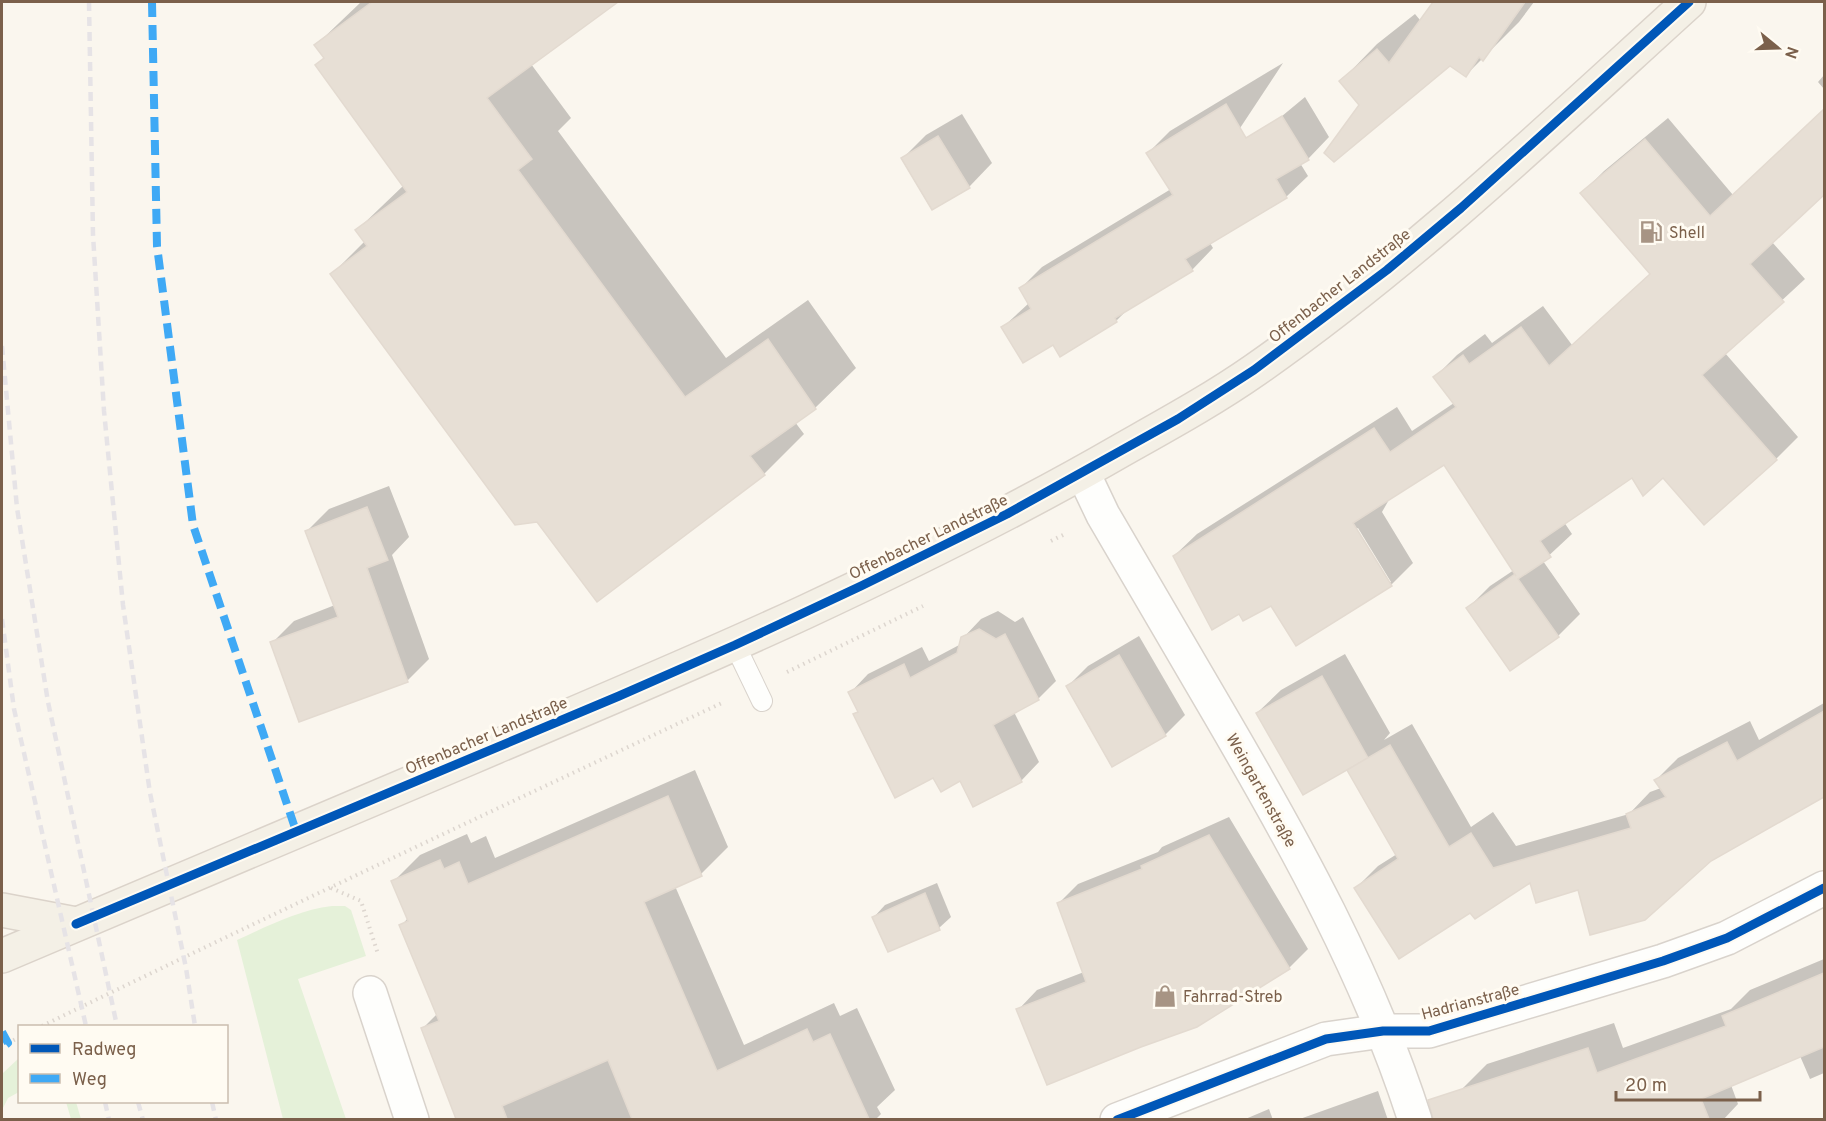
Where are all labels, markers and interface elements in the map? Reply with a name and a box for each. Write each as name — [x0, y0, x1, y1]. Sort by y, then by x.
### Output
north arrow — [1748, 18, 1808, 78]
text: N — [1779, 44, 1802, 61]
fuel station icon: Shell — [1638, 219, 1664, 245]
place label: Shell — [1669, 224, 1705, 244]
street label: Offenbacher Landstraße — [1265, 225, 1415, 348]
street label: Offenbacher Landstraße — [846, 491, 1012, 585]
street label: Offenbacher Landstraße — [403, 694, 571, 780]
street label: Weingartenstraße — [1221, 730, 1300, 852]
street label: Hadrianstraße — [1419, 980, 1522, 1026]
shop icon: Fahrrad-Streb — [1152, 983, 1178, 1009]
place label: Fahrrad-Streb — [1183, 988, 1282, 1008]
legend — [18, 1025, 228, 1103]
text: Radweg — [72, 1039, 136, 1062]
scale bar — [1616, 1064, 1760, 1102]
text: Weg — [72, 1069, 107, 1092]
text: 20 m — [1625, 1075, 1667, 1098]

